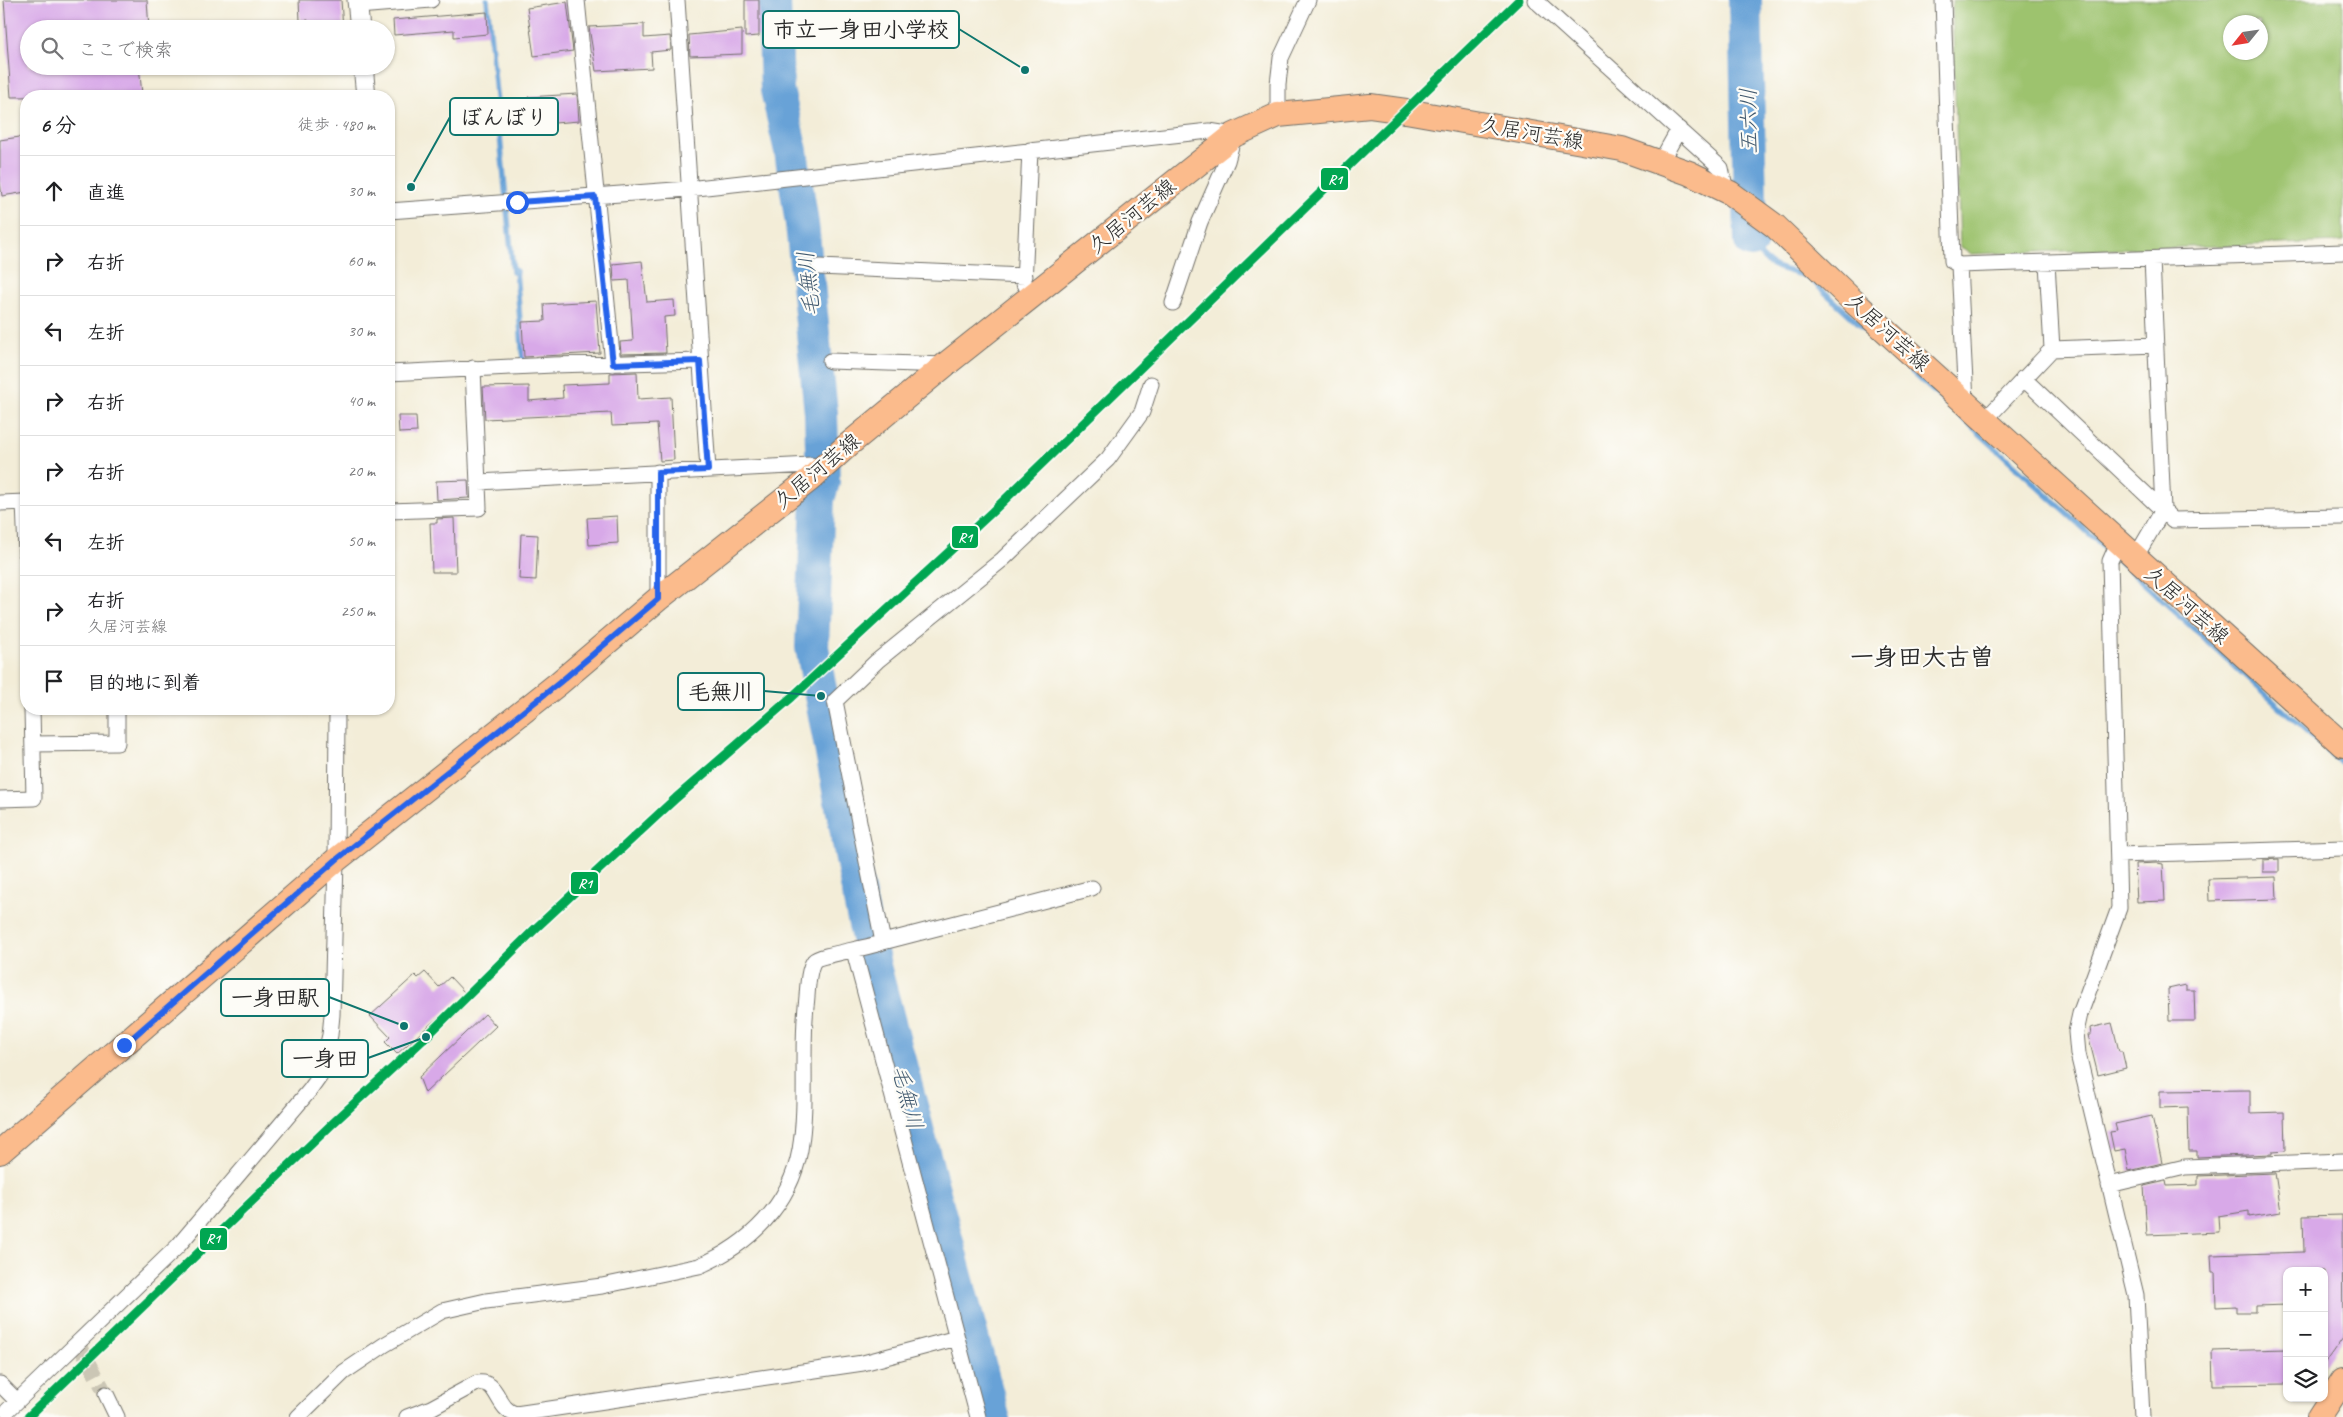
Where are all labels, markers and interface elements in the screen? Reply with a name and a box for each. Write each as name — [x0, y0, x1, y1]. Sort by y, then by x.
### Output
callout: 市立一身田小学校 — [763, 11, 959, 48]
north arrow — [2223, 15, 2268, 60]
text: 市立一身田小学校 — [773, 16, 949, 44]
search box — [20, 20, 395, 75]
icon: search — [38, 34, 66, 62]
text: ここで検索 — [78, 38, 173, 62]
water label: 五六川 — [1734, 88, 1764, 154]
callout: ぼんぼり — [450, 98, 558, 135]
text: ぼんぼり — [460, 104, 548, 132]
street label: 久居河芸線 — [1478, 111, 1586, 155]
text: 6 分 — [40, 112, 76, 138]
text: 徒歩 · 480 m — [298, 115, 375, 135]
line badge: R1 — [1320, 167, 1349, 191]
text: R1 — [1328, 171, 1344, 188]
street label: 久居河芸線 — [1083, 173, 1181, 259]
icon: ahead — [40, 177, 68, 205]
text: 直進 — [87, 181, 125, 205]
text: 30 m — [348, 181, 375, 201]
route start — [506, 191, 529, 214]
icon: right — [40, 247, 68, 275]
water label: 毛無川 — [792, 250, 826, 318]
text: 右折 — [87, 251, 125, 275]
text: 60 m — [348, 251, 375, 271]
street label: 久居河芸線 — [1840, 287, 1936, 377]
icon: left — [40, 317, 68, 345]
text: 左折 — [87, 321, 125, 345]
text: 30 m — [348, 321, 375, 341]
icon: right — [40, 387, 68, 415]
text: 右折 — [87, 391, 125, 415]
text: 40 m — [348, 391, 375, 411]
street label: 久居河芸線 — [768, 427, 866, 515]
icon: right — [40, 457, 68, 485]
text: 右折 — [87, 461, 125, 485]
text: 20 m — [348, 461, 375, 481]
line badge: R1 — [951, 525, 979, 549]
icon: left — [40, 527, 68, 555]
text: R1 — [958, 529, 974, 546]
text: 左折 — [87, 531, 125, 555]
text: 50 m — [348, 531, 375, 551]
street label: 久居河芸線 — [2139, 560, 2235, 650]
text: 右折 — [87, 589, 125, 613]
icon: right — [40, 597, 68, 625]
text: 250 m — [341, 601, 375, 621]
text: 久居河芸線 — [87, 617, 167, 637]
district label: 一身田大古曽 — [1850, 642, 1994, 672]
icon: arrive — [40, 667, 68, 695]
text: 目的地に到着 — [87, 671, 201, 695]
callout: 毛無川 — [678, 673, 764, 710]
text: 毛無川 — [688, 678, 754, 706]
line badge: R1 — [570, 871, 599, 895]
text: R1 — [578, 875, 594, 892]
callout: 一身田駅 — [221, 979, 329, 1016]
text: 一身田駅 — [231, 984, 319, 1012]
route end — [113, 1034, 136, 1057]
callout: 一身田 — [282, 1040, 368, 1077]
text: 一身田 — [292, 1045, 358, 1073]
water label: 毛無川 — [885, 1062, 929, 1133]
line badge: R1 — [199, 1227, 228, 1251]
text: R1 — [206, 1230, 222, 1247]
map controls — [2283, 1267, 2328, 1402]
button: + — [2283, 1267, 2328, 1312]
button: − — [2283, 1312, 2328, 1357]
button: layers — [2283, 1357, 2328, 1402]

